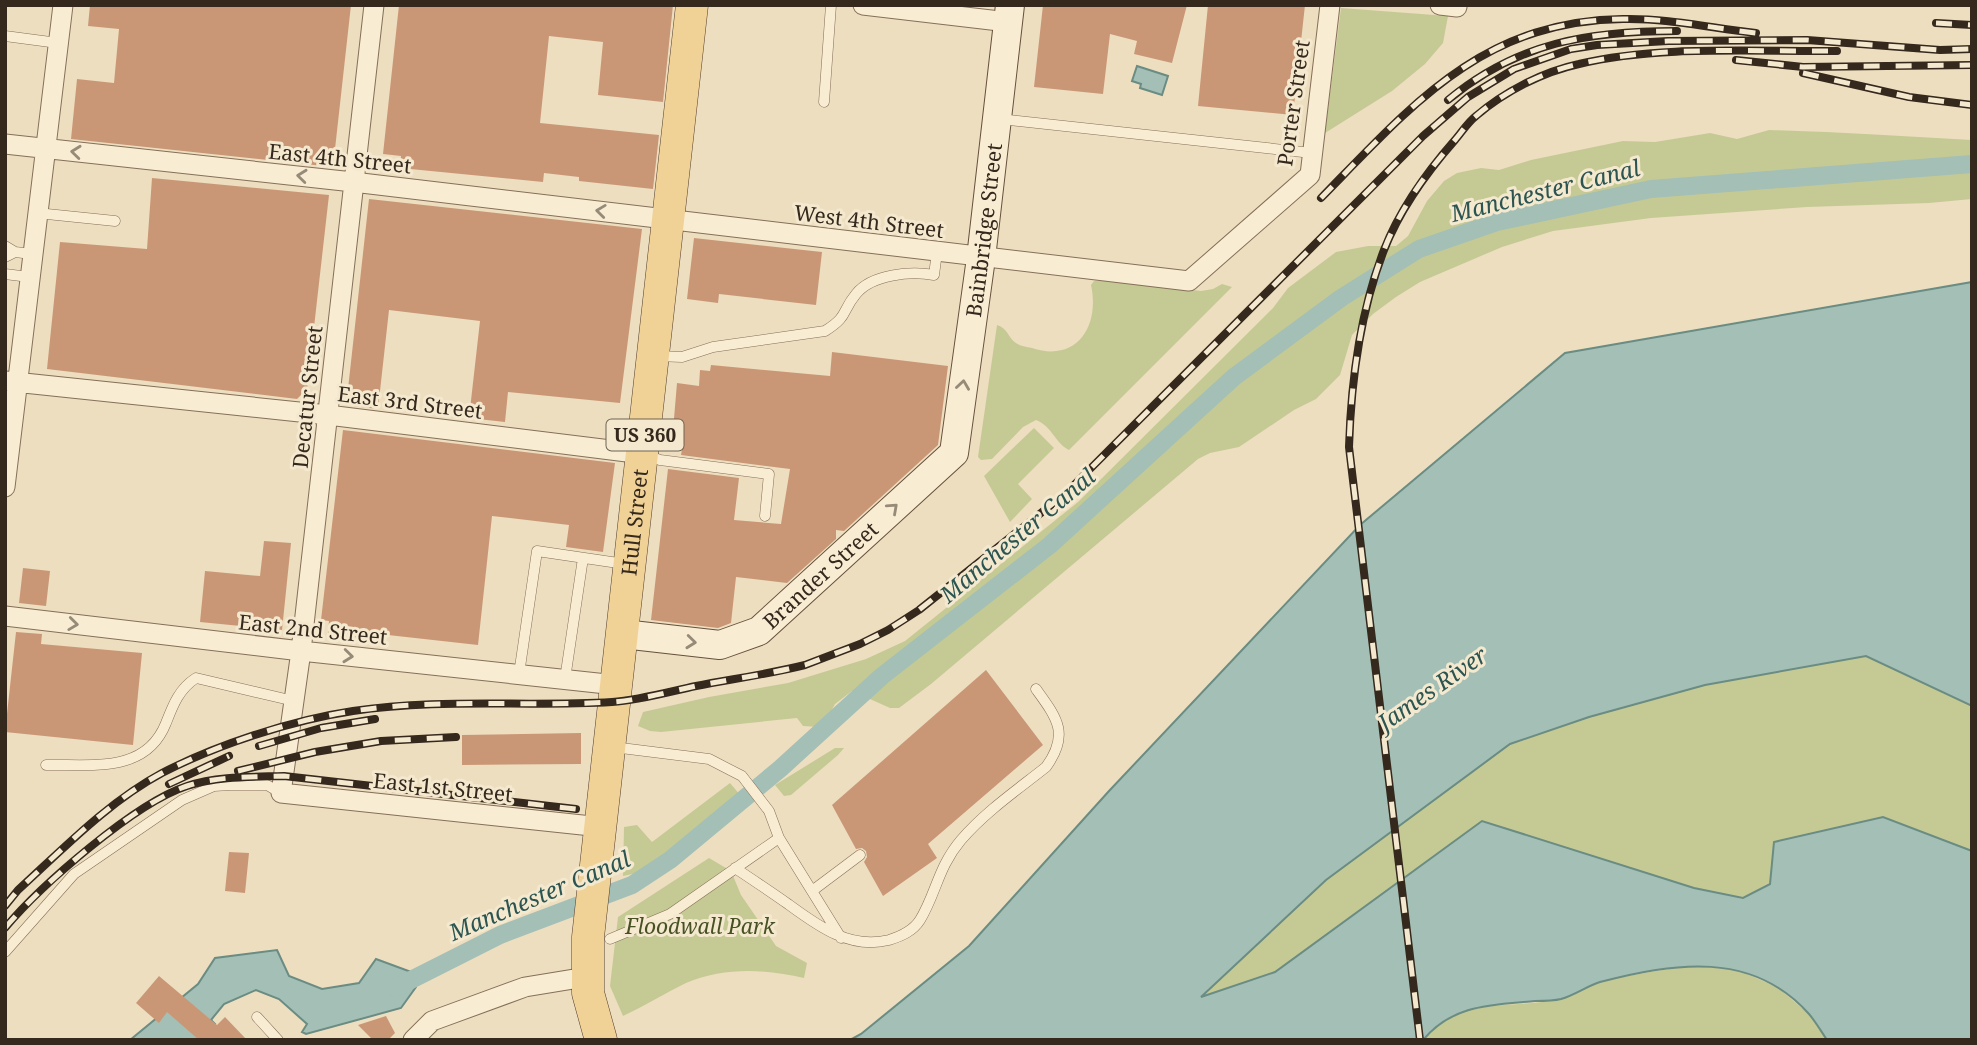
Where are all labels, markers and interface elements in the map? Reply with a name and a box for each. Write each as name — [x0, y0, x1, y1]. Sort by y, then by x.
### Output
street label: Porter Street — [1270, 38, 1316, 168]
street label: East 4th Street — [267, 137, 413, 179]
street label: Bainbridge Street — [959, 142, 1008, 319]
one-way arrow — [70, 145, 81, 160]
water label: Manchester Canal — [1446, 151, 1643, 229]
one-way arrow — [296, 169, 307, 184]
street label: West 4th Street — [792, 198, 946, 244]
one-way arrow — [595, 204, 607, 219]
street label: Decatur Street — [286, 324, 328, 470]
street label: East 3rd Street — [336, 379, 484, 425]
one-way arrow — [956, 380, 971, 391]
road number: US 360 — [606, 420, 684, 450]
water label: Manchester Canal — [932, 460, 1102, 610]
street label: Hull Street — [614, 468, 654, 577]
one-way arrow — [885, 504, 898, 517]
street label: Brander Street — [757, 515, 884, 635]
street label: East 2nd Street — [237, 607, 389, 651]
one-way arrow — [67, 617, 79, 632]
one-way arrow — [685, 634, 697, 649]
water label: James River — [1368, 638, 1493, 740]
one-way arrow — [342, 648, 353, 663]
street label: East 1st Street — [372, 766, 514, 808]
water label: Manchester Canal — [443, 842, 635, 948]
park label: Floodwall Park — [624, 912, 776, 940]

